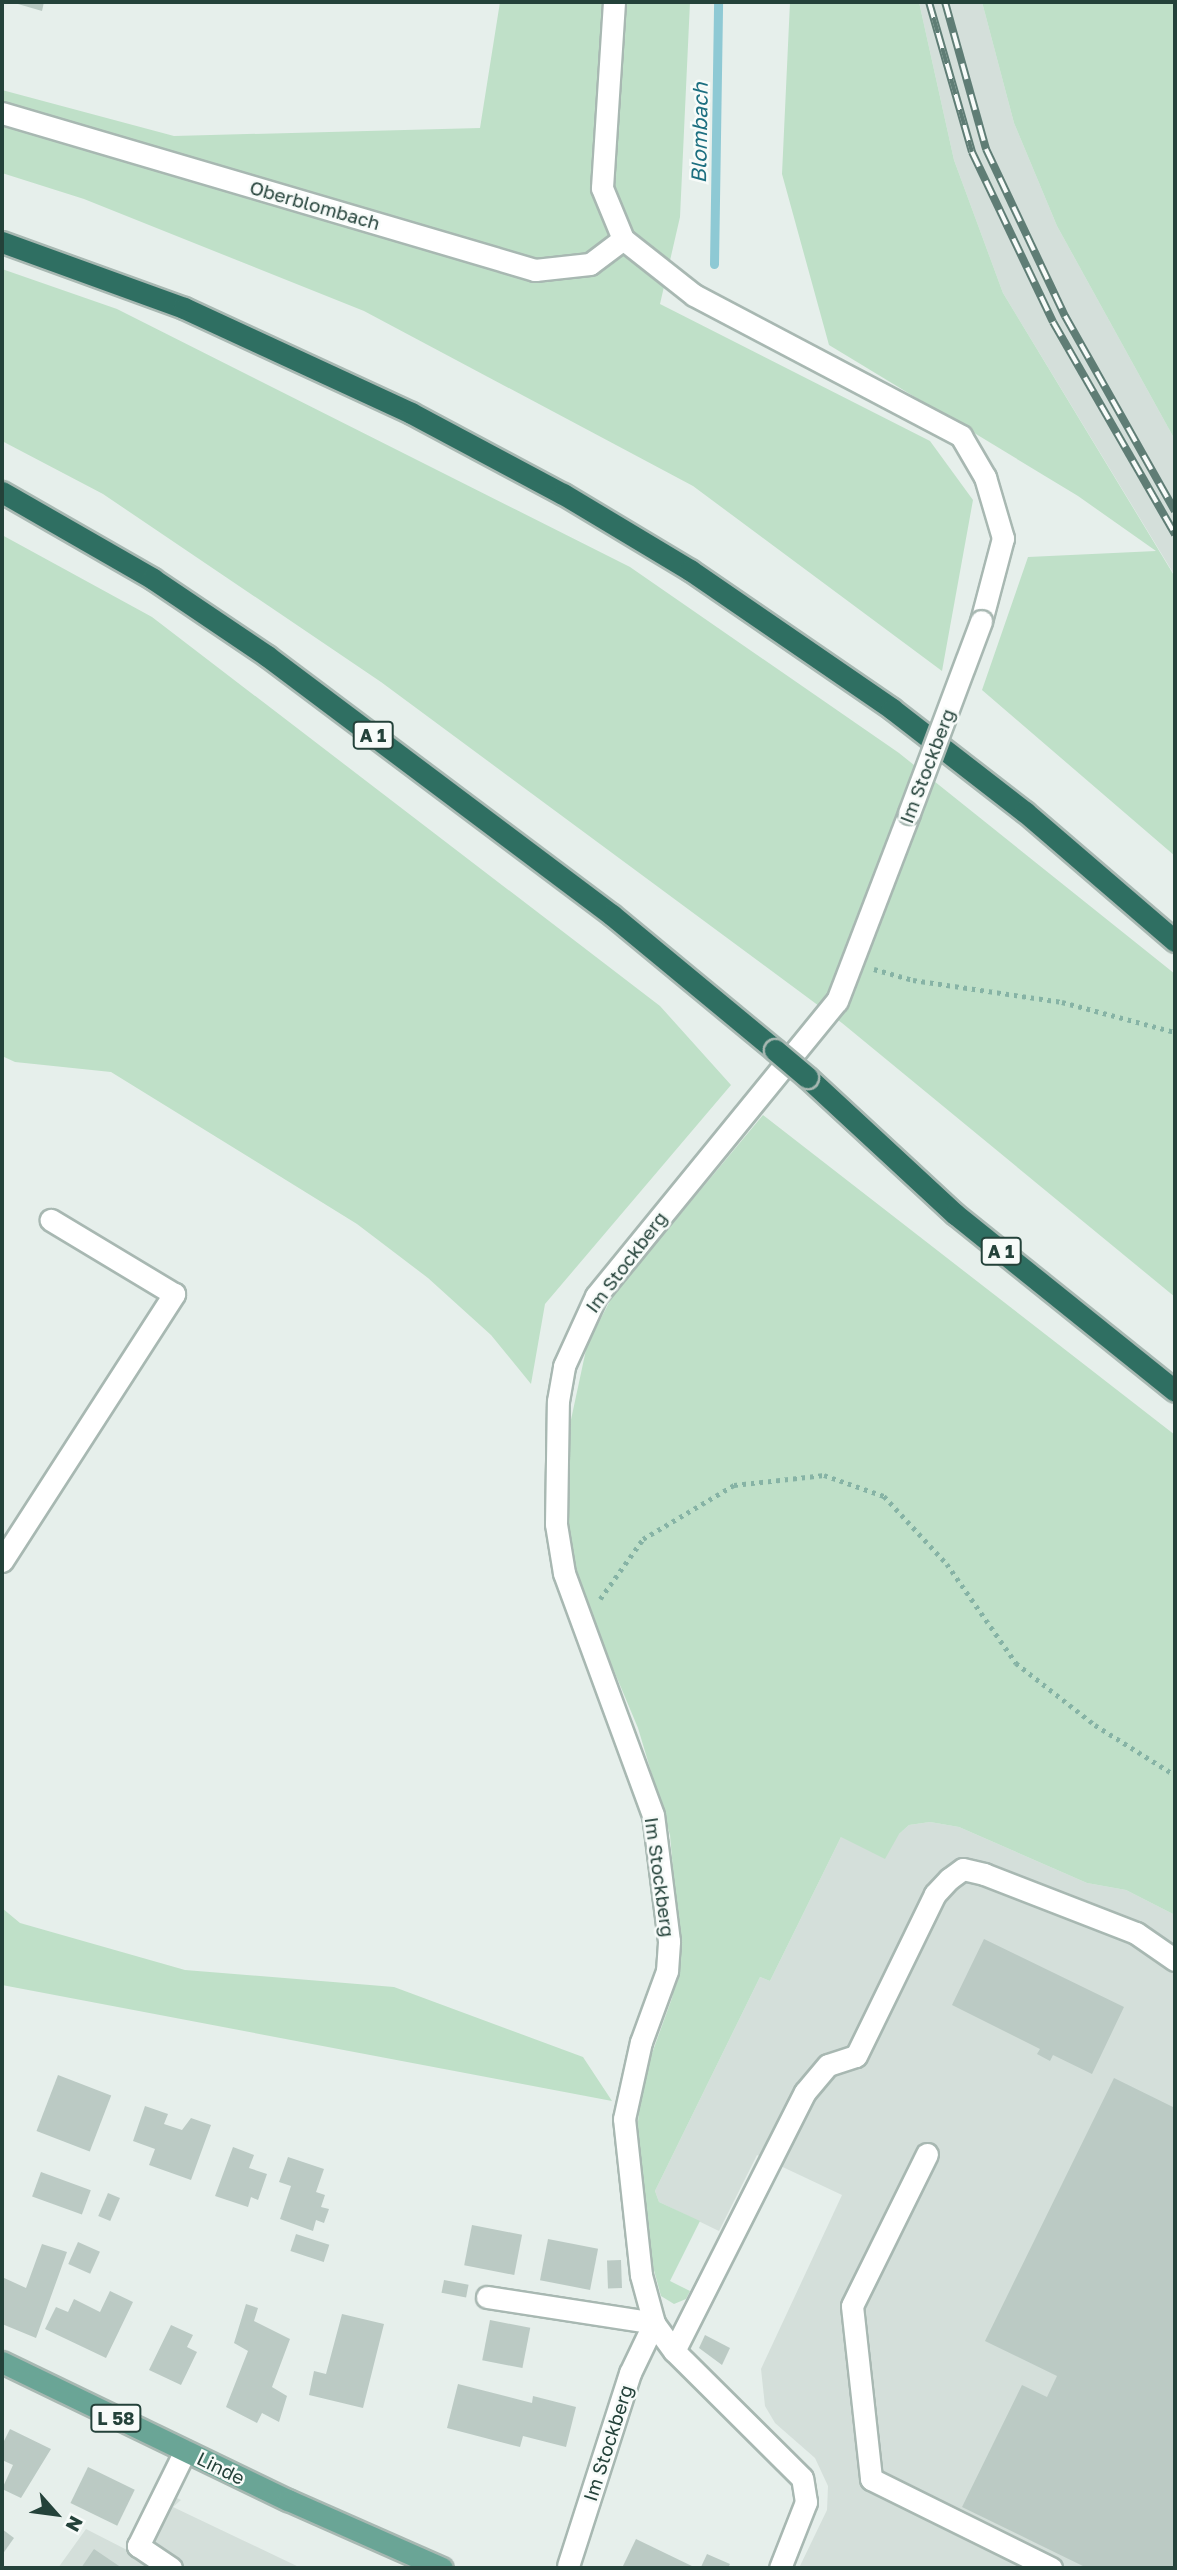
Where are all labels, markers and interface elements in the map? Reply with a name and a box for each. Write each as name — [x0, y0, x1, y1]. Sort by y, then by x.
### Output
water label: Blombach — [686, 82, 712, 184]
street label: Oberblombach — [247, 176, 383, 234]
street label: Im Stockberg — [895, 705, 959, 827]
road number: A 1 — [352, 720, 394, 750]
street label: Im Stockberg — [580, 1207, 672, 1317]
road number: A 1 — [980, 1236, 1022, 1266]
street label: Im Stockberg — [640, 1815, 680, 1939]
street label: Im Stockberg — [578, 2382, 638, 2504]
road number: L 58 — [90, 2404, 142, 2432]
street label: Linde — [193, 2447, 249, 2489]
north arrow — [21, 2479, 91, 2549]
text: N — [61, 2512, 89, 2536]

